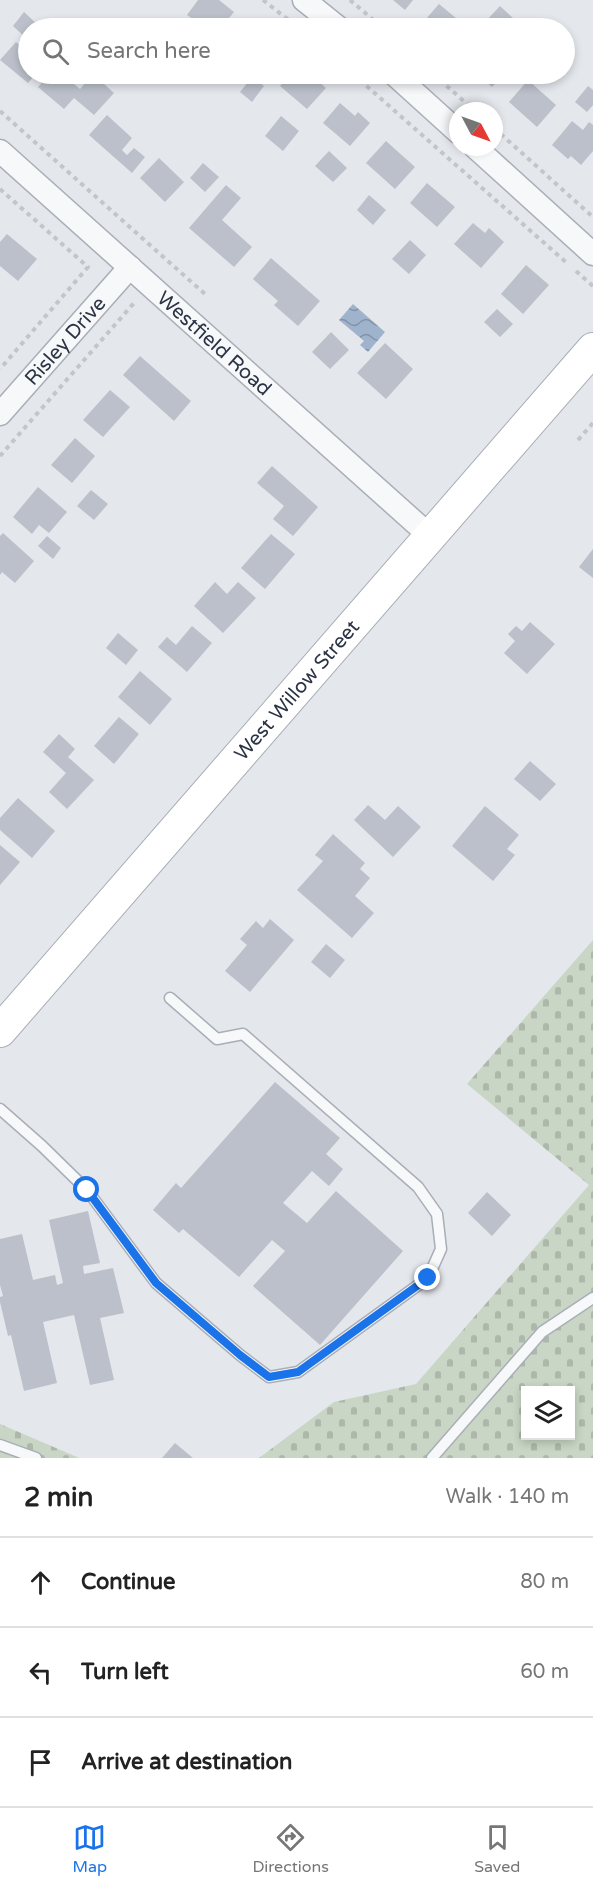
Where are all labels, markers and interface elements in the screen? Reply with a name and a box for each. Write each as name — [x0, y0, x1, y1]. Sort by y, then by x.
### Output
search box — [18, 18, 575, 84]
icon: search — [39, 35, 72, 68]
text: Search here — [87, 38, 211, 64]
north arrow — [449, 102, 503, 156]
street label: Westfield Road — [152, 287, 276, 401]
street label: Risley Drive — [20, 292, 111, 391]
street label: West Willow Street — [230, 615, 365, 766]
route start — [73, 1176, 99, 1202]
route end — [414, 1264, 440, 1290]
map controls — [521, 1386, 575, 1440]
button: layers — [521, 1386, 575, 1440]
text: 2 min — [24, 1482, 93, 1513]
text: Walk · 140 m — [446, 1485, 569, 1509]
icon: ahead — [24, 1566, 57, 1599]
text: Continue — [81, 1569, 176, 1595]
text: 80 m — [520, 1570, 569, 1594]
icon: left — [24, 1656, 57, 1689]
text: Turn left — [81, 1659, 169, 1685]
text: 60 m — [520, 1660, 569, 1684]
icon: arrive — [24, 1746, 57, 1779]
text: Arrive at destination — [81, 1749, 292, 1775]
tab: Map — [73, 1821, 107, 1877]
tab: Directions — [252, 1821, 329, 1877]
tab: Saved — [474, 1821, 520, 1877]

